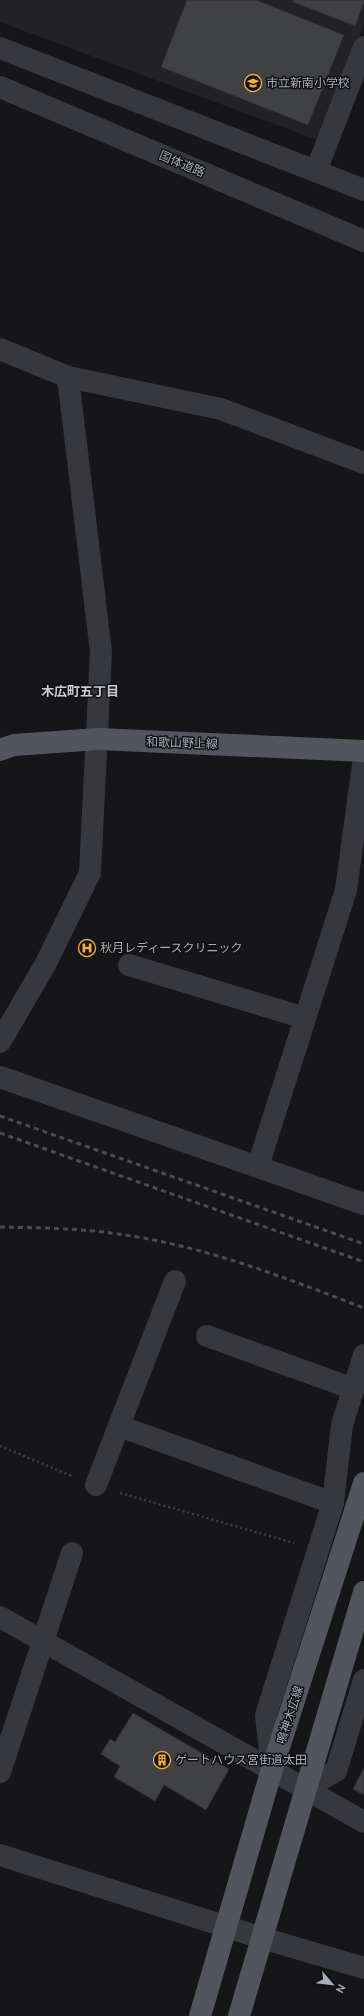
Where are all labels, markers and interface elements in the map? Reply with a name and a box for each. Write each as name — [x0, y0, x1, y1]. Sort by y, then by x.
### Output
school or university icon: 市立新南小学校 — [243, 73, 263, 93]
place label: 市立新南小学校 — [266, 76, 350, 89]
street label: 国体道路 — [158, 148, 207, 179]
district label: 木広町五丁目 — [41, 684, 119, 698]
street label: 和歌山野上線 — [146, 735, 218, 750]
hospital icon: 秋月レディースクリニック — [77, 938, 97, 958]
place label: 秋月レディースクリニック — [100, 941, 243, 954]
street label: 鳴神木広線 — [274, 1684, 305, 1745]
building icon: ゲートハウス宮街道太田 — [152, 1750, 172, 1770]
place label: ゲートハウス宮街道太田 — [175, 1753, 307, 1766]
north arrow — [312, 1964, 352, 2004]
text: N — [334, 1982, 348, 1995]

